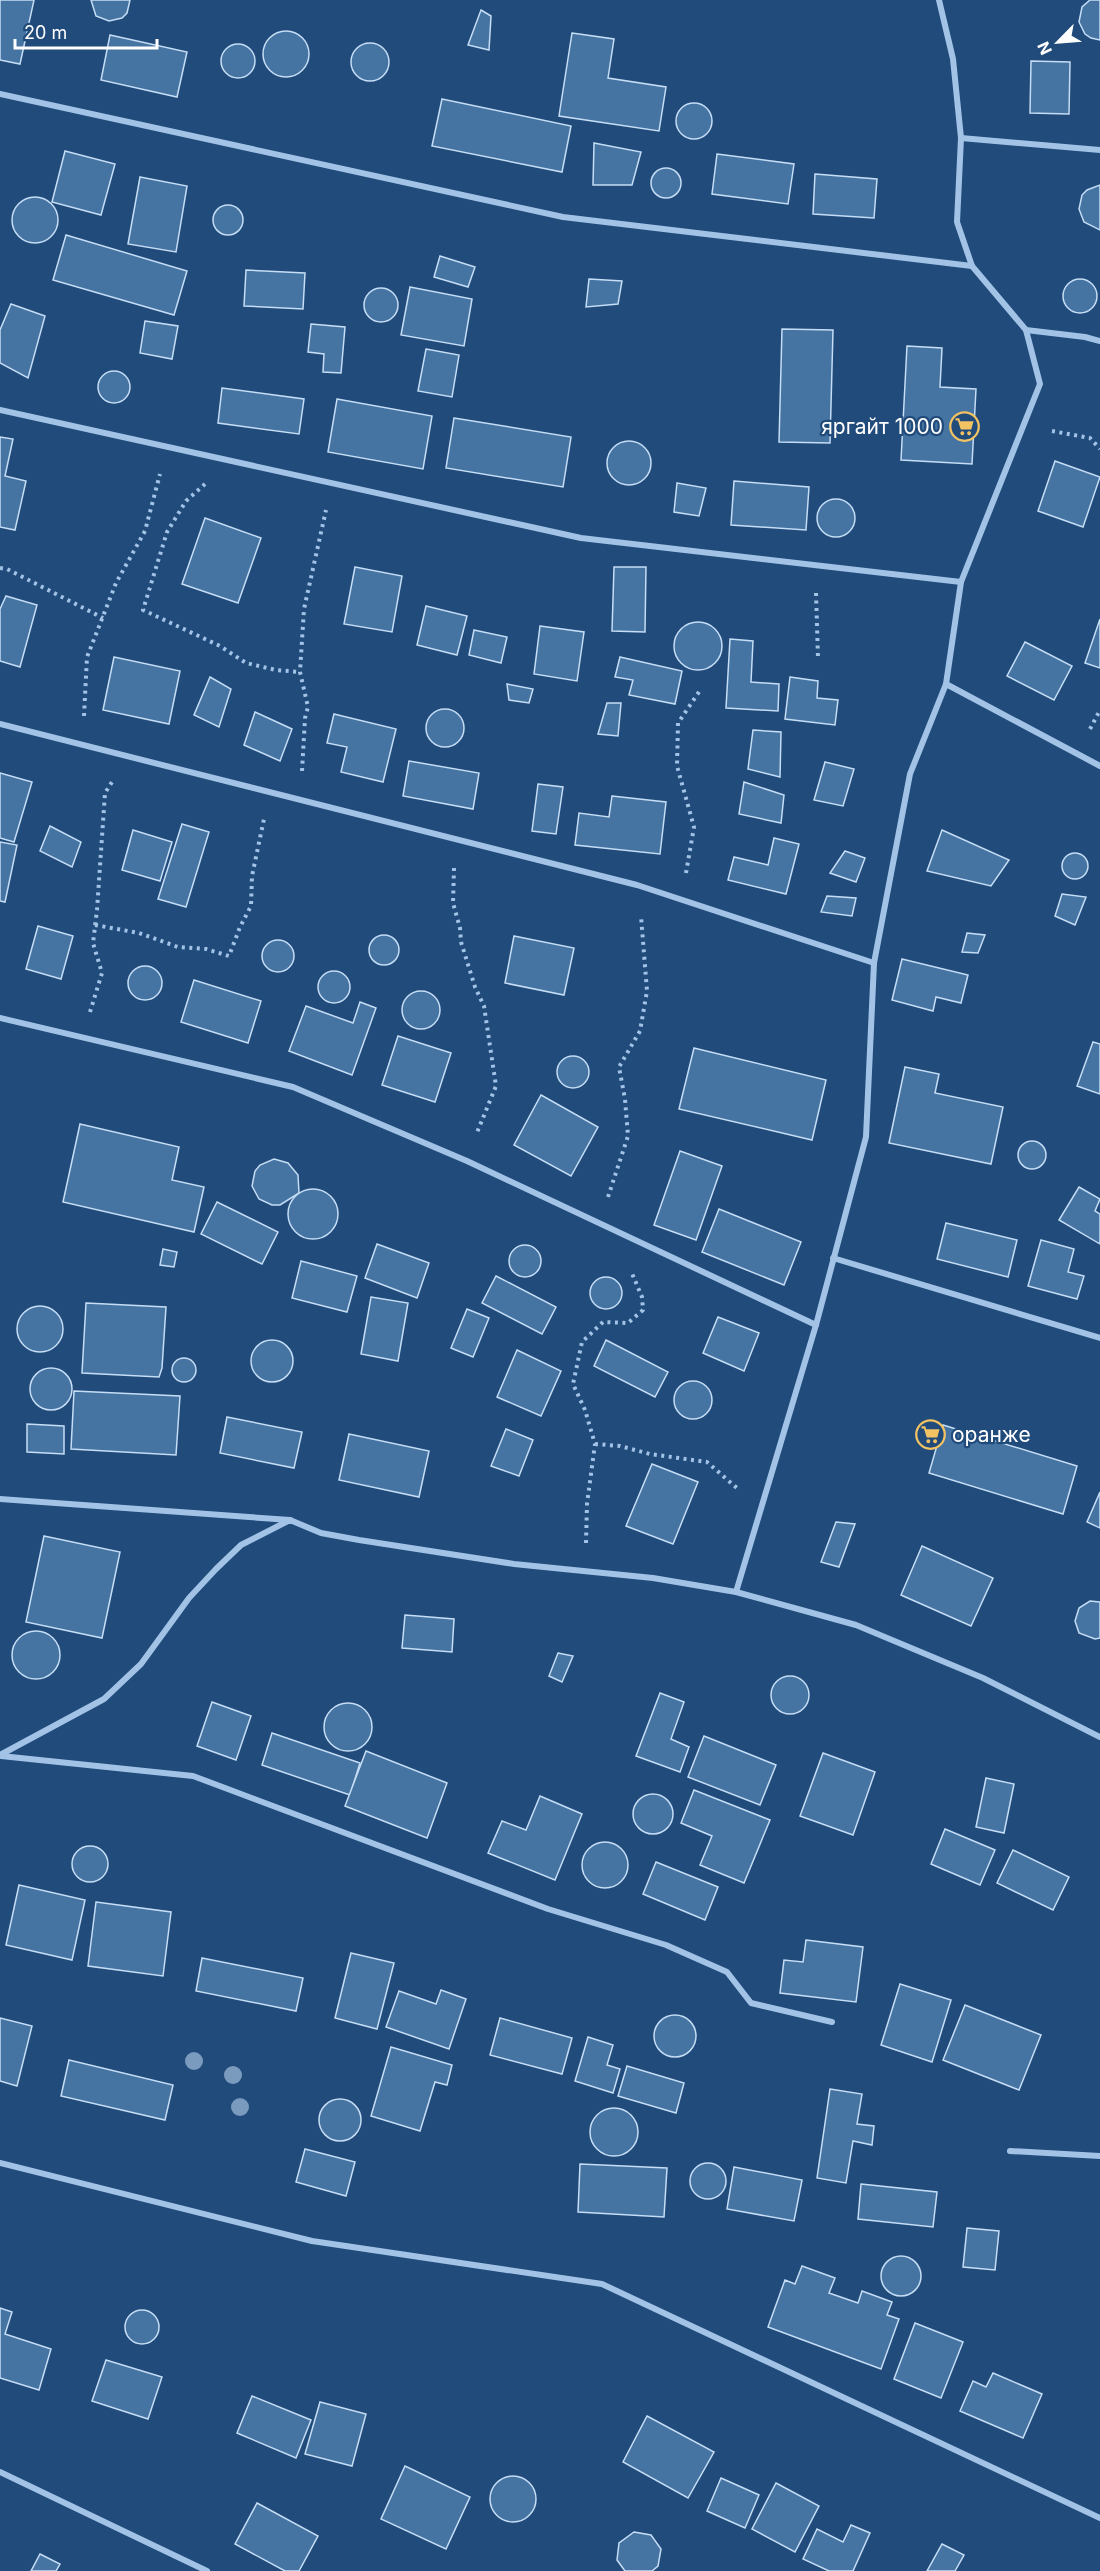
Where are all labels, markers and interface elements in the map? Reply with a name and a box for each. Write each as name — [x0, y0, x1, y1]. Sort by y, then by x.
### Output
scale bar — [15, 12, 158, 50]
north arrow — [1028, 12, 1088, 72]
text: 20 m — [24, 22, 67, 43]
text: N — [1033, 39, 1056, 58]
supermarket icon: яргайт 1000 — [948, 411, 980, 443]
place label: яргайт 1000 — [821, 414, 943, 439]
supermarket icon: оранже — [915, 1419, 947, 1451]
place label: оранже — [952, 1422, 1031, 1447]

